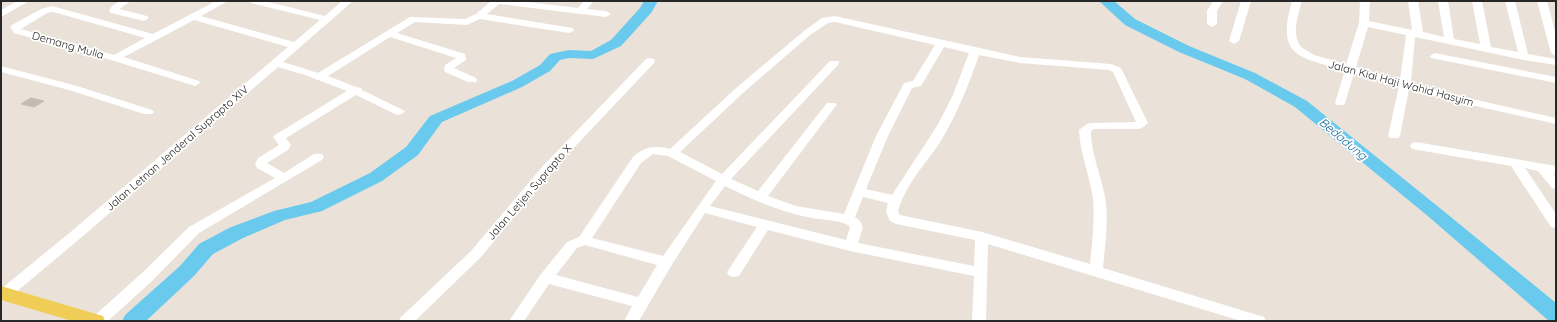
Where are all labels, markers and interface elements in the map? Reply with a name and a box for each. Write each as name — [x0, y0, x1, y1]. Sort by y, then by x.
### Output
street label: Demang Mulia — [30, 28, 106, 62]
street label: Jalan Kiai Haji Wahid Hasyim — [1327, 57, 1475, 109]
street label: Jalan Letnan Jenderal Suprapto XIV — [103, 82, 251, 214]
water label: Bedadung — [1316, 114, 1371, 164]
street label: Jalan Letjen Suprapto X — [484, 141, 575, 243]

